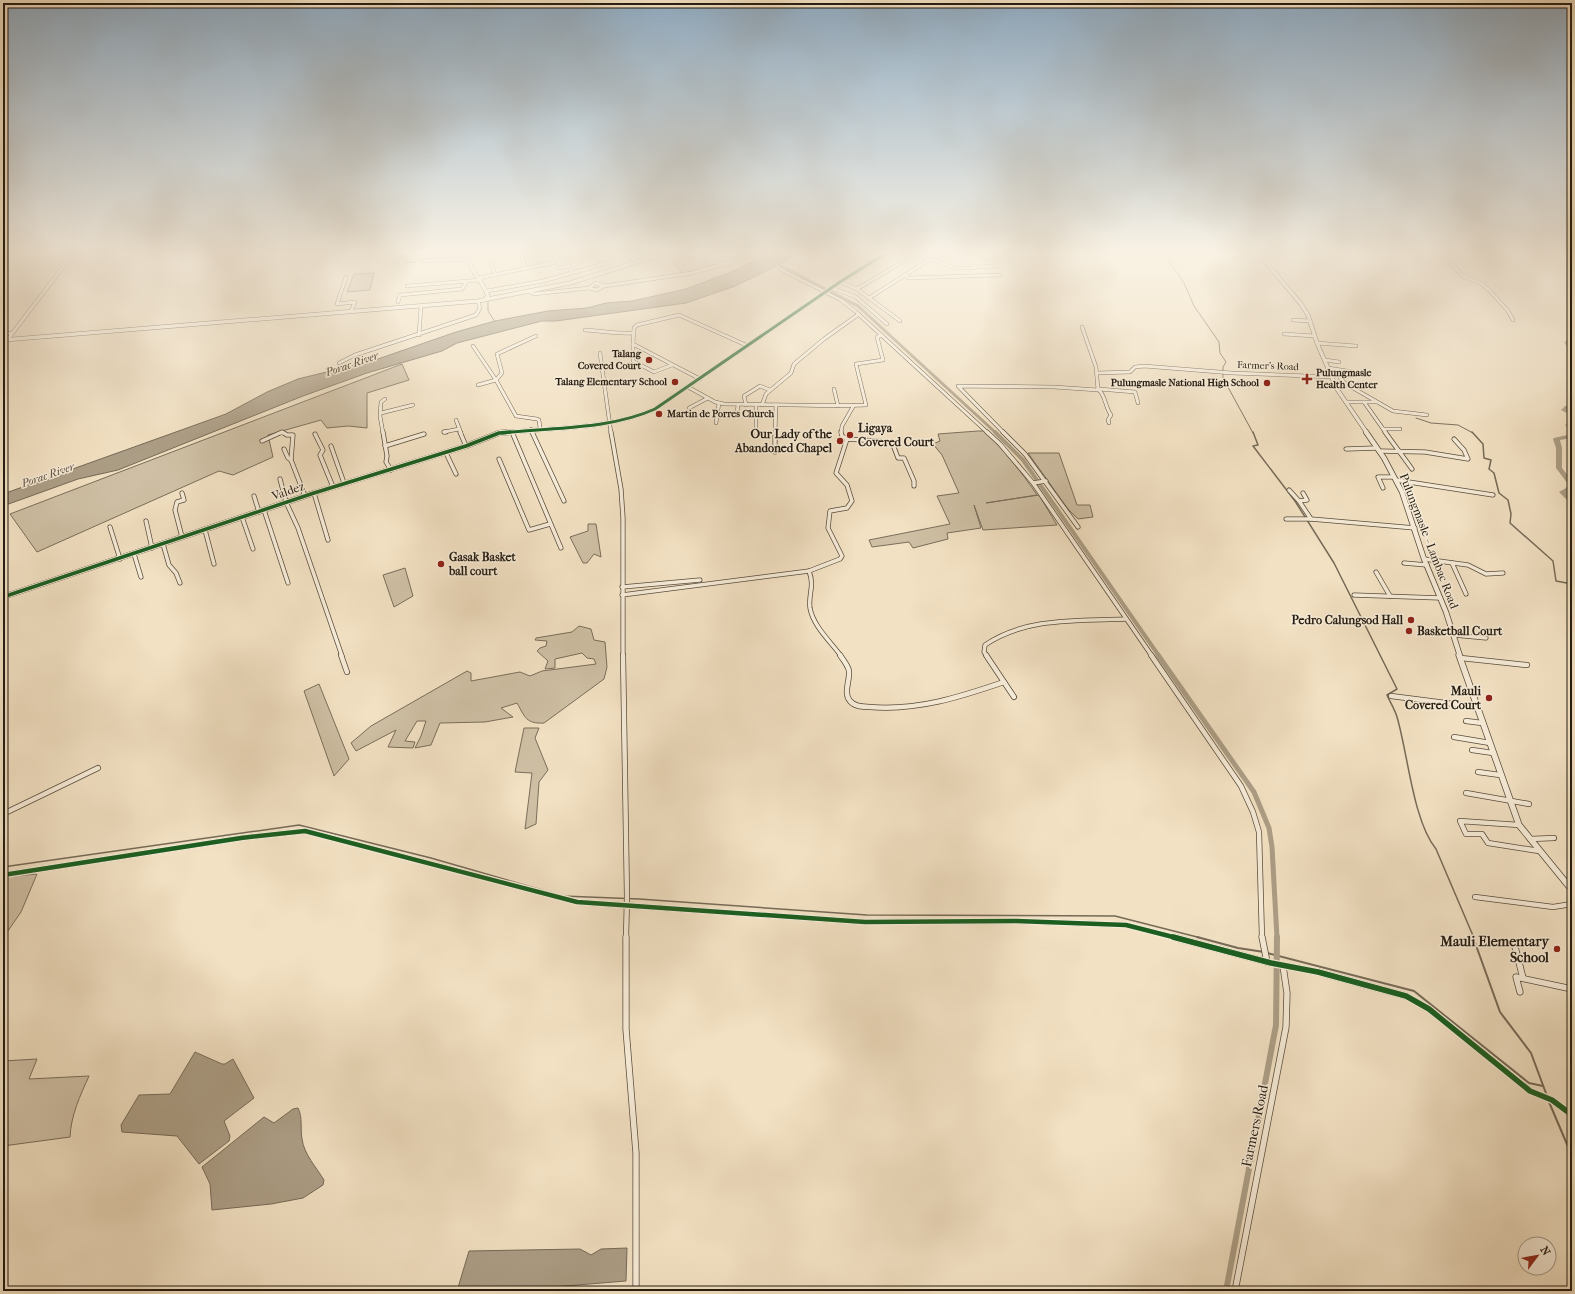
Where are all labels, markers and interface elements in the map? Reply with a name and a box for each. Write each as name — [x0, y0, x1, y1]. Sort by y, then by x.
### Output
place label: Talang Covered Court — [578, 348, 642, 372]
water label: Porac River — [323, 349, 381, 379]
marker: Talang Covered Court — [644, 355, 654, 365]
street label: Farmer's Road — [1237, 359, 1300, 373]
place label: Pulungmasle Health Center — [1316, 367, 1378, 391]
marker: Pulungmasle Health Center — [1301, 373, 1313, 385]
place label: Talang Elementary School — [554, 376, 667, 388]
marker: Talang Elementary School — [670, 377, 680, 387]
place label: Pulungmasle National High School — [1111, 377, 1259, 389]
marker: Pulungmasle National High School — [1262, 378, 1272, 388]
place label: Martin de Porres Church — [666, 408, 775, 420]
marker: Martin de Porres Church — [654, 409, 664, 419]
place label: Ligaya Covered Court — [858, 421, 935, 449]
place label: Our Lady of the Abandoned Chapel — [734, 427, 833, 456]
marker: Ligaya Covered Court — [845, 430, 855, 440]
marker: Our Lady of the Abandoned Chapel — [835, 436, 845, 446]
water label: Porac River — [19, 460, 77, 490]
street label: Pulungmasle - Lambac Road — [1397, 471, 1461, 611]
street label: Valdez — [269, 479, 307, 503]
place label: Gasak Basket ball court — [448, 550, 516, 578]
marker: Gasak Basket ball court — [436, 559, 446, 569]
place label: Pedro Calungsod Hall — [1292, 613, 1404, 628]
marker: Pedro Calungsod Hall — [1406, 615, 1416, 625]
place label: Basketball Court — [1417, 624, 1503, 638]
marker: Basketball Court — [1404, 626, 1414, 636]
place label: Mauli Covered Court — [1405, 684, 1482, 712]
marker: Mauli Covered Court — [1484, 693, 1494, 703]
place label: Mauli Elementary School — [1439, 933, 1551, 966]
marker: Mauli Elementary School — [1552, 944, 1562, 954]
street label: Farmers Road — [1238, 1083, 1272, 1169]
north arrow — [1517, 1236, 1557, 1276]
text: N — [1537, 1244, 1553, 1258]

